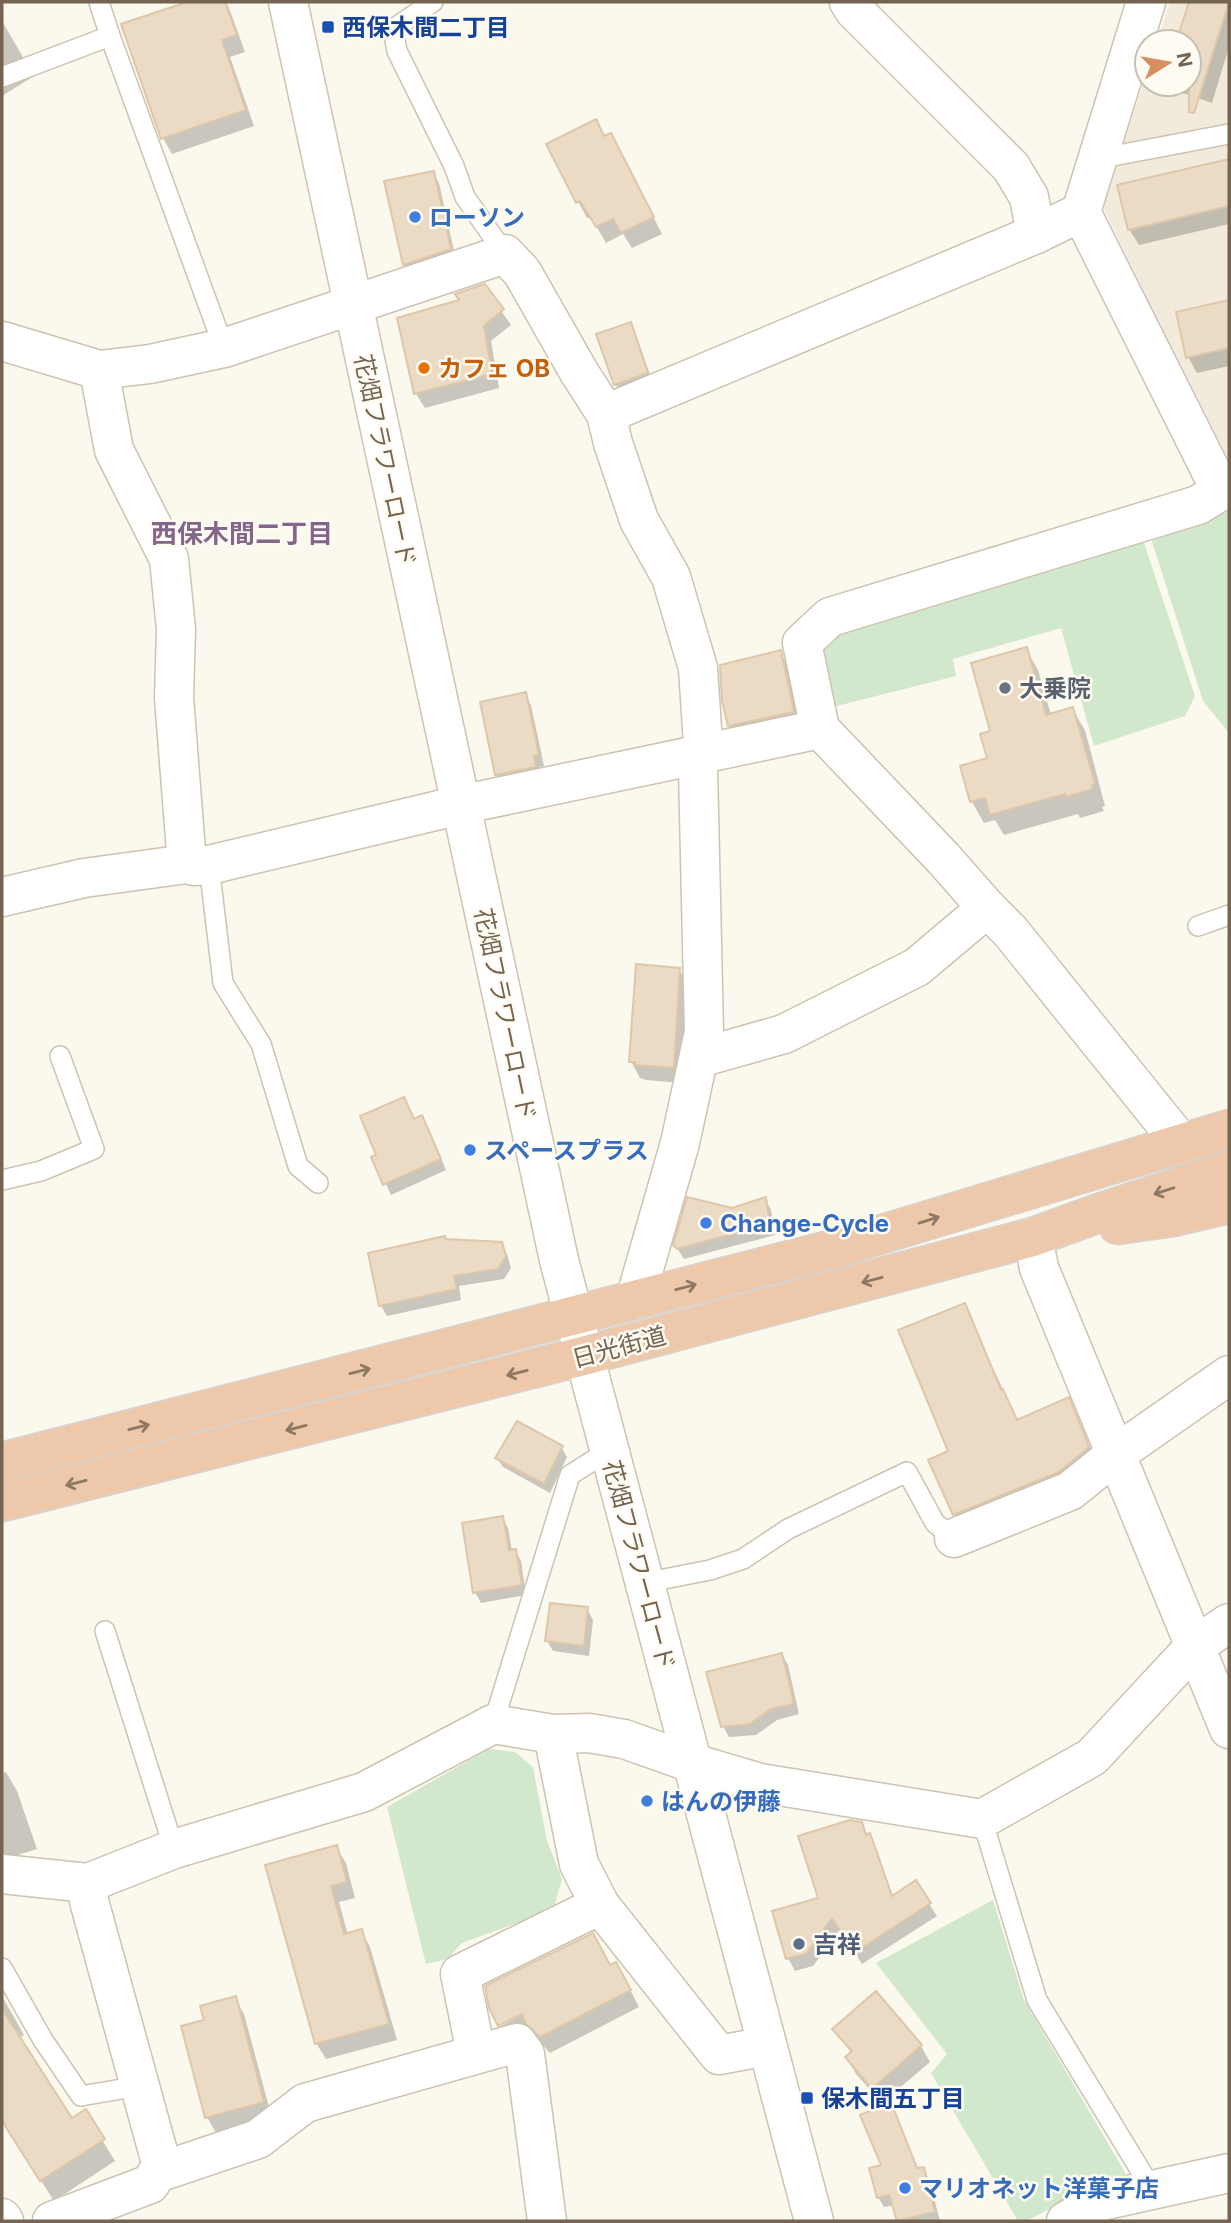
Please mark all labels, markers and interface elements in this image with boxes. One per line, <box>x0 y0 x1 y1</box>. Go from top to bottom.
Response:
place label: 西保木間二丁目 <box>342 13 510 42</box>
marker: 西保木間二丁目 <box>320 19 336 35</box>
north arrow <box>1133 28 1203 98</box>
text: N <box>1172 51 1197 69</box>
place label: ローソン <box>429 203 525 232</box>
marker: ローソン <box>407 209 423 225</box>
street label: 花畑フラワーロード <box>348 351 422 569</box>
place label: カフェ OB <box>438 354 550 383</box>
marker: カフェ OB <box>416 360 432 376</box>
district label: 西保木間二丁目 <box>151 518 333 549</box>
place label: 大乗院 <box>1019 674 1091 703</box>
marker: 大乗院 <box>997 680 1013 696</box>
street label: 花畑フラワーロード <box>468 905 542 1123</box>
place label: スペースプラス <box>484 1136 649 1165</box>
marker: スペースプラス <box>462 1142 478 1158</box>
one-way arrow <box>1154 1186 1176 1198</box>
place label: Change-Cycle <box>720 1209 889 1238</box>
one-way arrow <box>917 1212 939 1225</box>
marker: Change-Cycle <box>698 1215 714 1231</box>
one-way arrow <box>861 1274 884 1287</box>
one-way arrow <box>674 1280 697 1293</box>
street label: 日光街道 <box>569 1321 669 1373</box>
one-way arrow <box>348 1364 370 1377</box>
one-way arrow <box>506 1367 529 1380</box>
one-way arrow <box>127 1420 150 1433</box>
one-way arrow <box>286 1422 308 1435</box>
street label: 花畑フラワーロード <box>597 1457 681 1673</box>
one-way arrow <box>65 1477 88 1490</box>
place label: はんの伊藤 <box>661 1787 781 1816</box>
marker: はんの伊藤 <box>639 1793 655 1809</box>
place label: 吉祥 <box>813 1930 861 1959</box>
marker: 吉祥 <box>791 1936 807 1952</box>
place label: 保木間五丁目 <box>821 2084 965 2113</box>
marker: 保木間五丁目 <box>799 2090 815 2106</box>
place label: マリオネット洋菓子店 <box>919 2174 1159 2203</box>
marker: マリオネット洋菓子店 <box>897 2180 913 2196</box>

